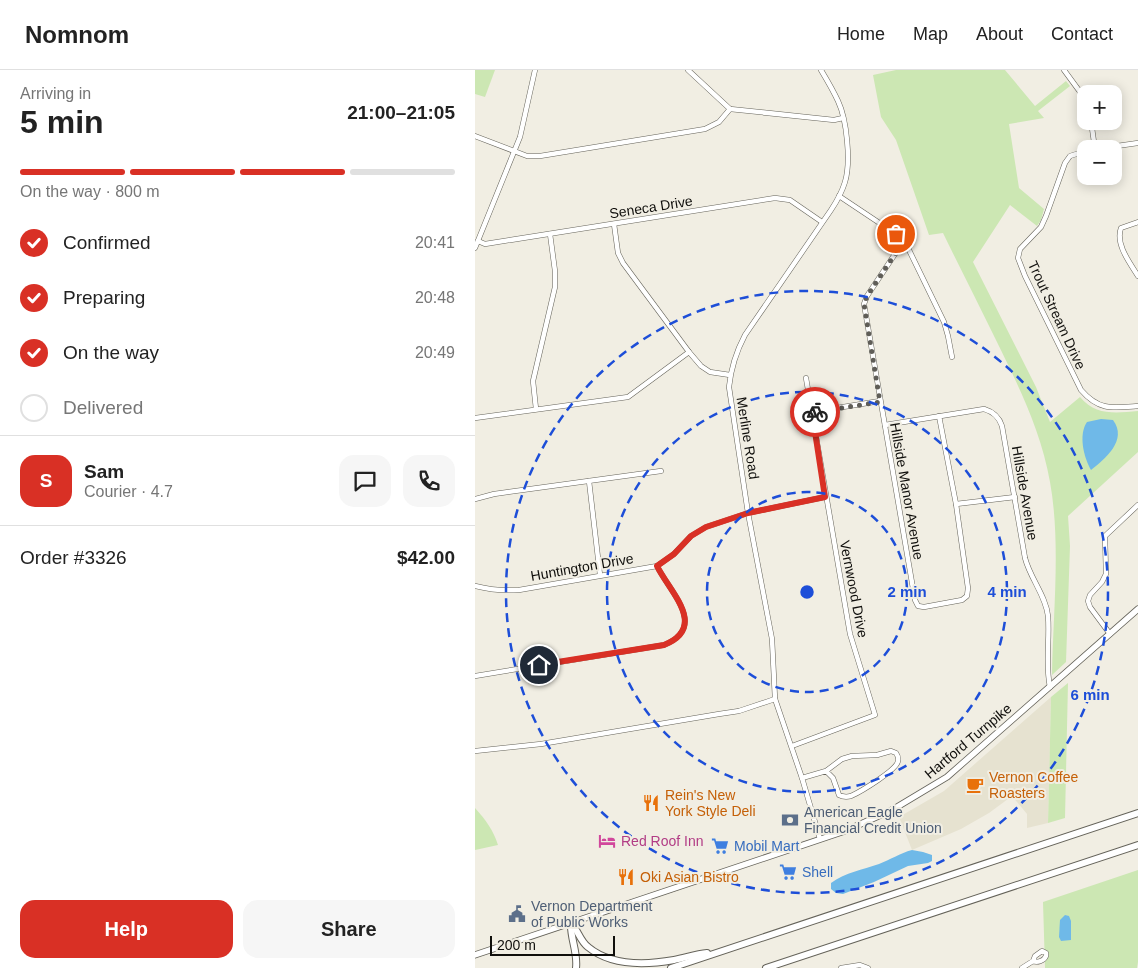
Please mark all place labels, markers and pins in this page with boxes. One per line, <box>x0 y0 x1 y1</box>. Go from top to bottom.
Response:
pin <box>875 213 917 255</box>
centre of rings <box>798 583 816 601</box>
pin <box>518 644 560 686</box>
place label: Vernon Coffee Roasters <box>989 769 1078 801</box>
cafe icon: Vernon Coffee Roasters <box>965 775 985 795</box>
place label: Rein's New York Style Deli <box>665 787 756 819</box>
restaurant icon: Rein's New York Style Deli <box>641 793 661 813</box>
place label: American Eagle Financial Credit Union <box>804 804 942 836</box>
bank icon: American Eagle Financial Credit Union <box>780 810 800 830</box>
hotel icon: Red Roof Inn <box>597 831 617 851</box>
place label: Red Roof Inn <box>621 833 704 849</box>
supermarket icon: Mobil Mart <box>710 836 730 856</box>
place label: Mobil Mart <box>734 838 799 854</box>
supermarket icon: Shell <box>778 862 798 882</box>
place label: Shell <box>802 864 833 880</box>
restaurant icon: Oki Asian Bistro <box>616 867 636 887</box>
place label: Oki Asian Bistro <box>640 869 739 885</box>
place label: Vernon Department of Public Works <box>531 898 653 930</box>
public building icon: Vernon Department of Public Works <box>507 904 527 924</box>

